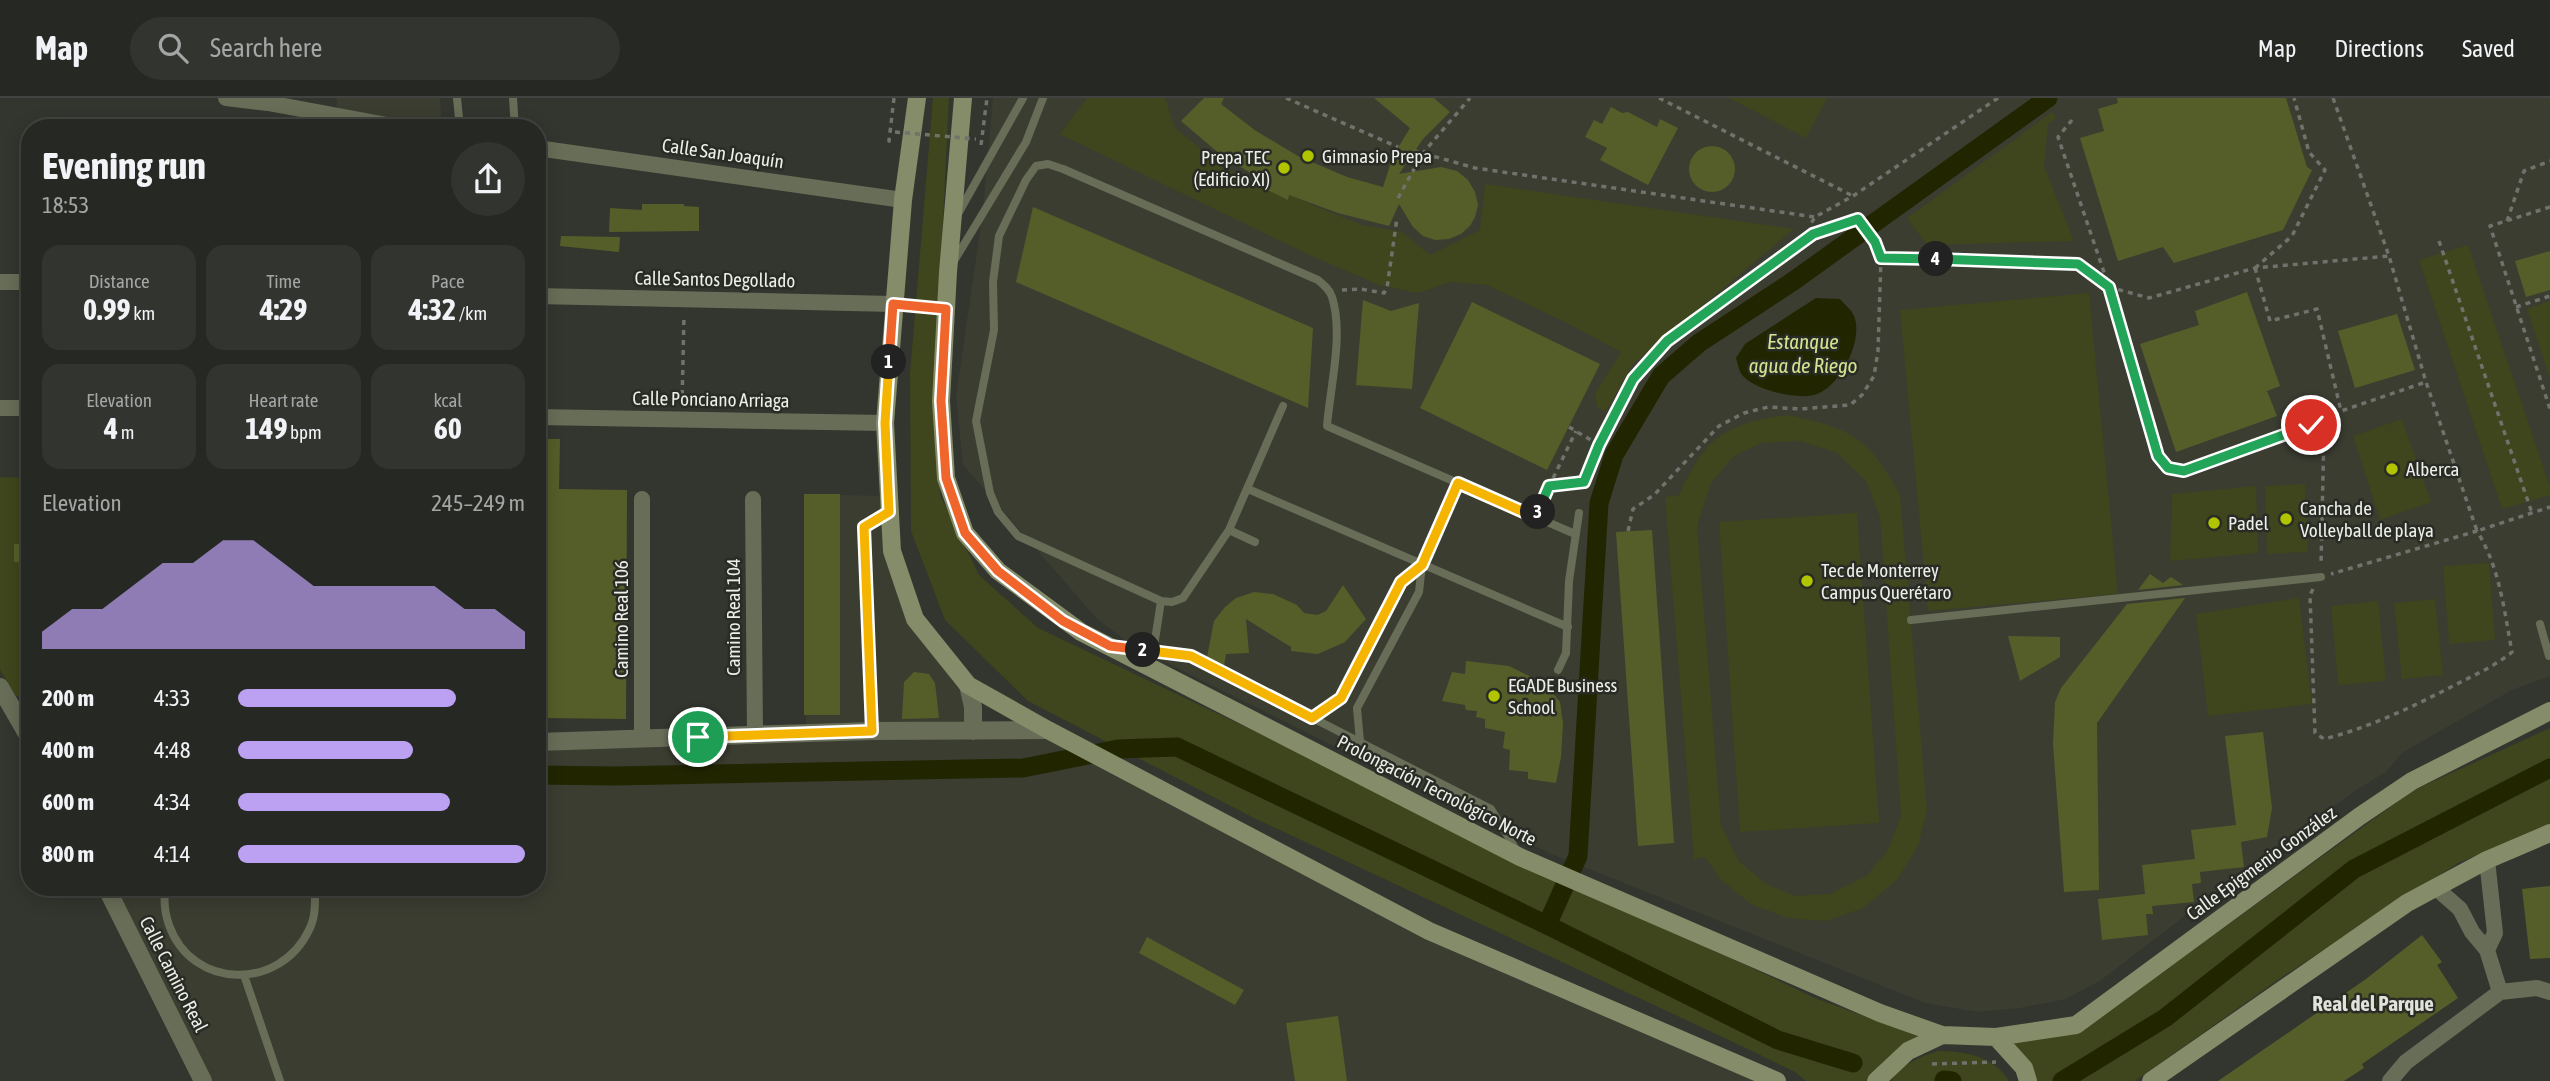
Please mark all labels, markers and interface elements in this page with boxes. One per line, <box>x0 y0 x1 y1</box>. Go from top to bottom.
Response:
search box <box>130 17 620 80</box>
text: Map <box>35 29 88 67</box>
icon: search <box>154 29 192 67</box>
text: Search here <box>210 33 322 63</box>
text: Map <box>2258 35 2296 62</box>
text: Directions <box>2334 35 2424 62</box>
text: Saved <box>2462 35 2515 62</box>
street label: Calle San Joaquín <box>661 134 785 172</box>
button: share <box>451 142 525 216</box>
text: Evening run <box>42 144 206 187</box>
place label: Gimnasio Prepa <box>1322 145 1432 167</box>
place label: Prepa TEC (Edificio XI) <box>1193 146 1270 190</box>
marker: Gimnasio Prepa <box>1300 148 1316 164</box>
marker: Prepa TEC (Edificio XI) <box>1276 160 1292 176</box>
text: 18:53 <box>42 192 89 218</box>
pin: 4 <box>1918 242 1954 276</box>
text: 4 <box>1931 247 1940 269</box>
street label: Calle Santos Degollado <box>634 267 796 291</box>
text: Distance <box>89 270 150 292</box>
text: Time <box>266 270 301 292</box>
text: Pace <box>431 270 465 292</box>
text: 0.99 <box>83 292 131 326</box>
text: 4:29 <box>260 292 307 326</box>
text: 4:32 <box>408 292 456 326</box>
text: km <box>131 302 155 324</box>
text: /km <box>456 302 487 324</box>
water label: Estanque agua de Riego <box>1749 329 1857 377</box>
pin: 1 <box>872 344 906 380</box>
text: 1 <box>884 350 893 372</box>
street label: Calle Ponciano Arriaga <box>632 387 790 411</box>
text: Elevation <box>86 389 152 411</box>
text: Heart rate <box>249 389 318 411</box>
text: kcal <box>433 389 462 411</box>
pin <box>2281 395 2341 455</box>
icon: check <box>2292 406 2330 444</box>
text: 4 <box>104 411 118 445</box>
text: 149 <box>245 411 288 445</box>
text: 60 <box>434 411 462 445</box>
text: m <box>118 421 134 443</box>
text: bpm <box>288 421 322 443</box>
place label: Alberca <box>2406 458 2459 480</box>
marker: Alberca <box>2384 461 2400 477</box>
text: Elevation <box>42 490 122 516</box>
text: 245–249 m <box>431 490 525 516</box>
pin: 3 <box>1520 494 1556 530</box>
place label: Cancha de Volleyball de playa <box>2300 497 2434 541</box>
text: 3 <box>1533 500 1542 522</box>
marker: Cancha de Volleyball de playa <box>2278 511 2294 527</box>
place label: Padel <box>2228 512 2268 534</box>
marker: Padel <box>2206 515 2222 531</box>
street label: Camino Real 104 <box>722 558 744 676</box>
place label: Tec de Monterrey Campus Querétaro <box>1821 559 1952 603</box>
street label: Camino Real 106 <box>610 560 632 678</box>
marker: Tec de Monterrey Campus Querétaro <box>1799 573 1815 589</box>
pin: 2 <box>1126 632 1160 668</box>
text: 2 <box>1138 638 1147 660</box>
place label: EGADE Business School <box>1508 674 1618 718</box>
text: 200 m <box>42 685 94 711</box>
text: 4:33 <box>154 685 191 711</box>
marker: EGADE Business School <box>1486 688 1502 704</box>
pin <box>668 707 728 767</box>
icon: arrive <box>679 718 717 756</box>
street label: Prolongación Tecnológico Norte <box>1334 730 1540 850</box>
text: 400 m <box>42 737 94 763</box>
text: 4:48 <box>154 737 191 763</box>
text: 600 m <box>42 789 94 815</box>
text: 4:34 <box>154 789 191 815</box>
street label: Calle Epigmenio González <box>2182 801 2340 925</box>
text: 800 m <box>42 841 94 867</box>
text: 4:14 <box>154 841 191 867</box>
street label: Calle Camino Real <box>135 913 213 1035</box>
district label: Real del Parque <box>2312 991 2434 1015</box>

